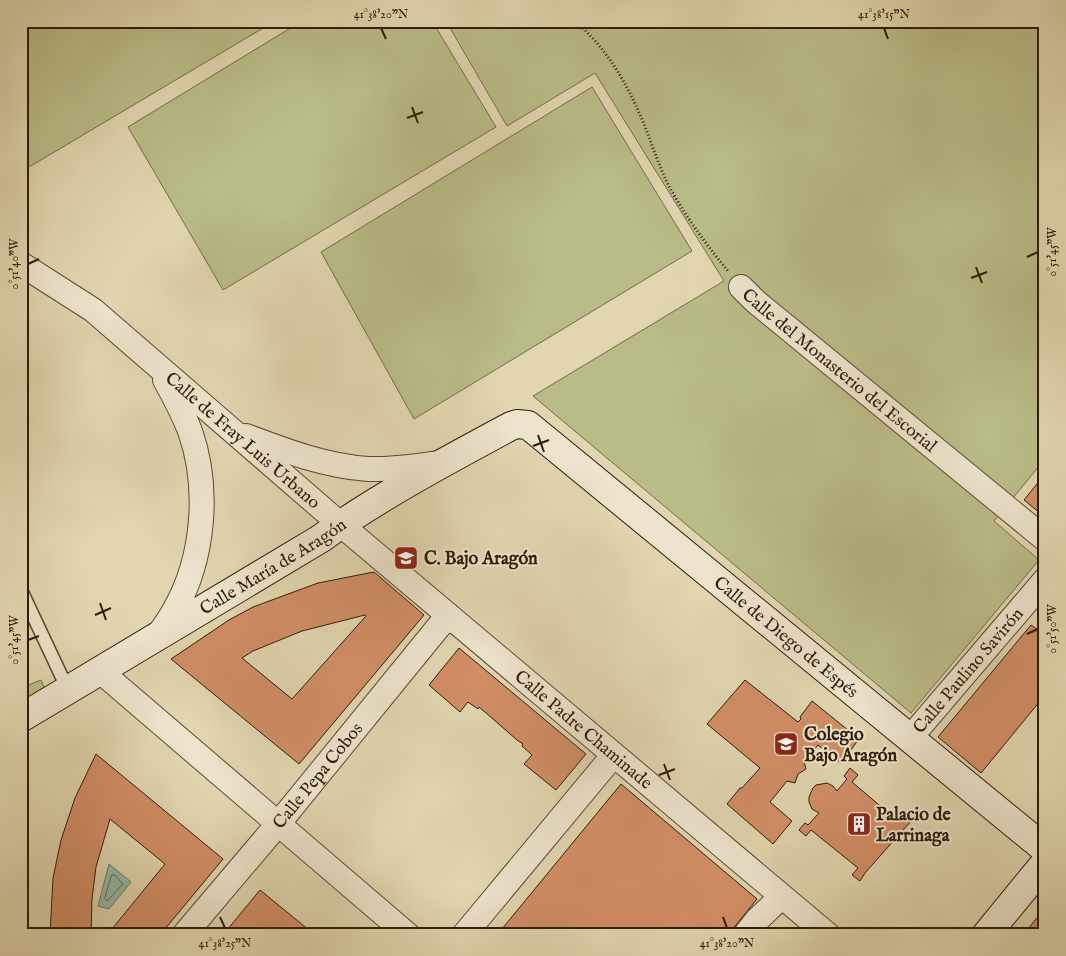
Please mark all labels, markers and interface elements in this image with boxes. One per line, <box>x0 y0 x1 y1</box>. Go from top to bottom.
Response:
text: 41°38'20"N <box>354 7 409 22</box>
text: 41°38'15"N <box>858 7 911 22</box>
text: 0°51'45"W <box>1045 227 1060 277</box>
text: 0°51'40"W <box>7 238 22 290</box>
street label: Calle del Monasterio del Escorial <box>736 284 941 458</box>
street label: Calle de Fray Luis Urbano <box>160 368 325 515</box>
street label: Calle María de Aragón <box>196 514 352 621</box>
school or university icon: C. Bajo Aragón <box>393 545 419 571</box>
place label: C. Bajo Aragón <box>424 548 538 571</box>
street label: Calle de Diego de Espés <box>708 572 862 704</box>
street label: Calle Paulino Savirón <box>909 603 1029 739</box>
text: 0°51'50"W <box>1045 604 1060 654</box>
text: 0°51'45"W <box>7 615 22 665</box>
street label: Calle Padre Chaminade <box>509 666 657 795</box>
street label: Calle Pepa Cobos <box>268 718 369 834</box>
place label: Colegio Bajo Aragón <box>804 724 897 768</box>
school or university icon: Colegio Bajo Aragón <box>773 731 799 757</box>
place label: Palacio de Larrinaga <box>876 804 951 848</box>
building icon: Palacio de Larrinaga <box>846 811 872 837</box>
text: 41°38'25"N <box>199 936 252 951</box>
text: 41°38'20"N <box>700 936 755 951</box>

